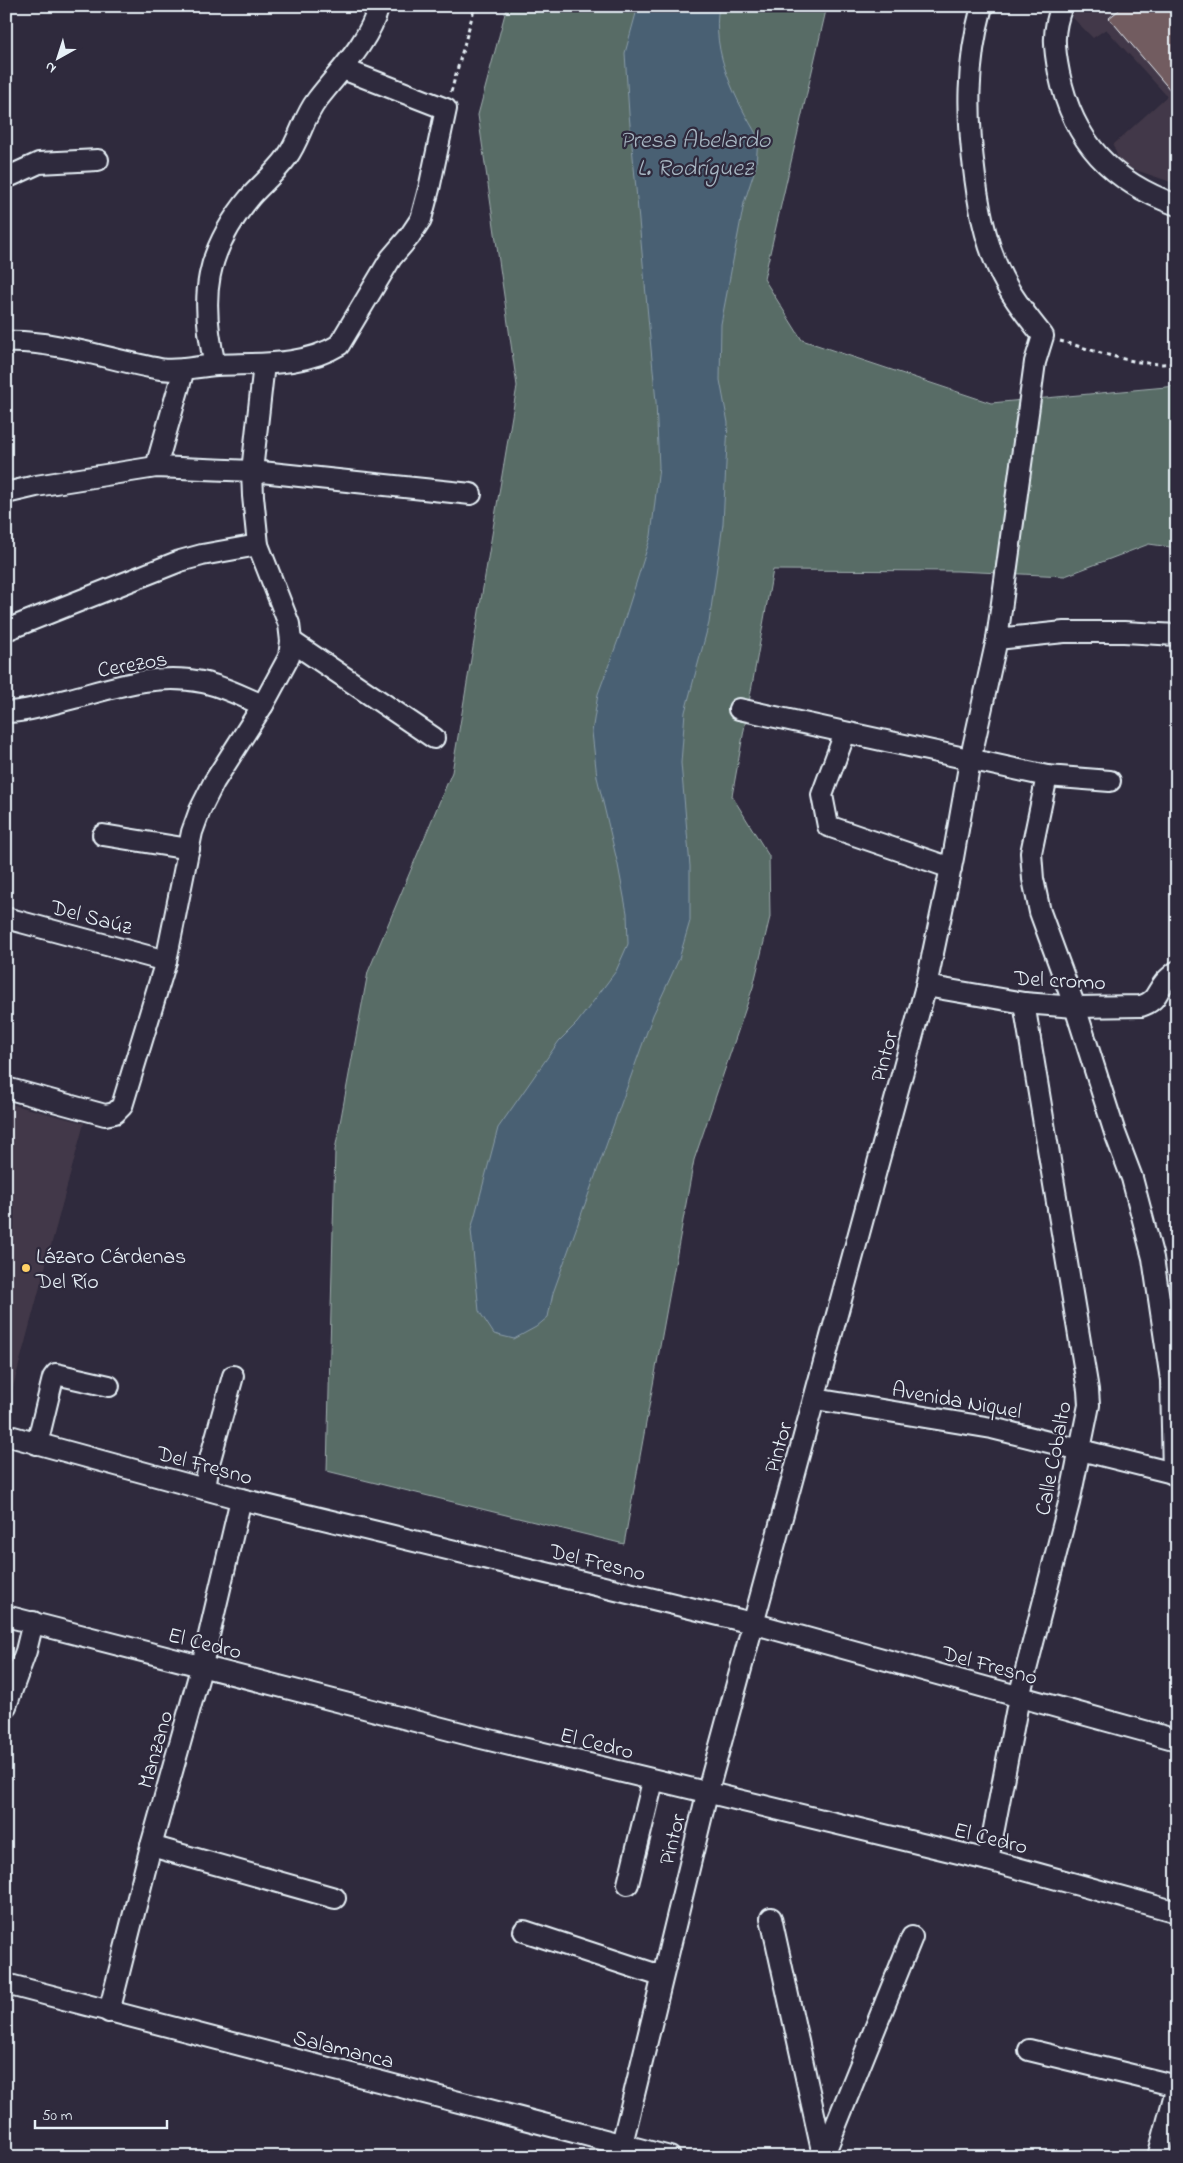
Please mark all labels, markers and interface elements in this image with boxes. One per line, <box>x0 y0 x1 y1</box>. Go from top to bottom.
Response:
north arrow <box>32 32 82 82</box>
text: N <box>40 56 61 78</box>
water label: Presa Abelardo L. Rodríguez <box>620 124 772 187</box>
street label: Cerezos <box>95 644 170 688</box>
street label: Del Saúz <box>46 892 136 945</box>
street label: Del cromo <box>1012 964 1106 1000</box>
street label: Pintor <box>864 1027 908 1086</box>
place label: Lázaro Cárdenas Del Río <box>35 1242 186 1299</box>
marker: Lázaro Cárdenas Del Río <box>20 1262 32 1274</box>
street label: Avenida Niquel <box>889 1375 1024 1429</box>
street label: Calle Cobalto <box>1028 1399 1082 1518</box>
street label: Pintor <box>757 1418 802 1477</box>
street label: Del Fresno <box>152 1439 256 1495</box>
street label: Del Fresno <box>545 1536 649 1591</box>
street label: El Cedro <box>164 1620 245 1670</box>
street label: Del Fresno <box>937 1639 1041 1695</box>
street label: Manzano <box>131 1707 183 1792</box>
street label: El Cedro <box>556 1720 637 1770</box>
street label: Pintor <box>652 1811 696 1869</box>
street label: El Cedro <box>950 1815 1031 1865</box>
street label: Salamanca <box>289 2023 397 2079</box>
scale bar <box>35 2098 168 2130</box>
text: 50 m <box>42 2105 73 2127</box>

